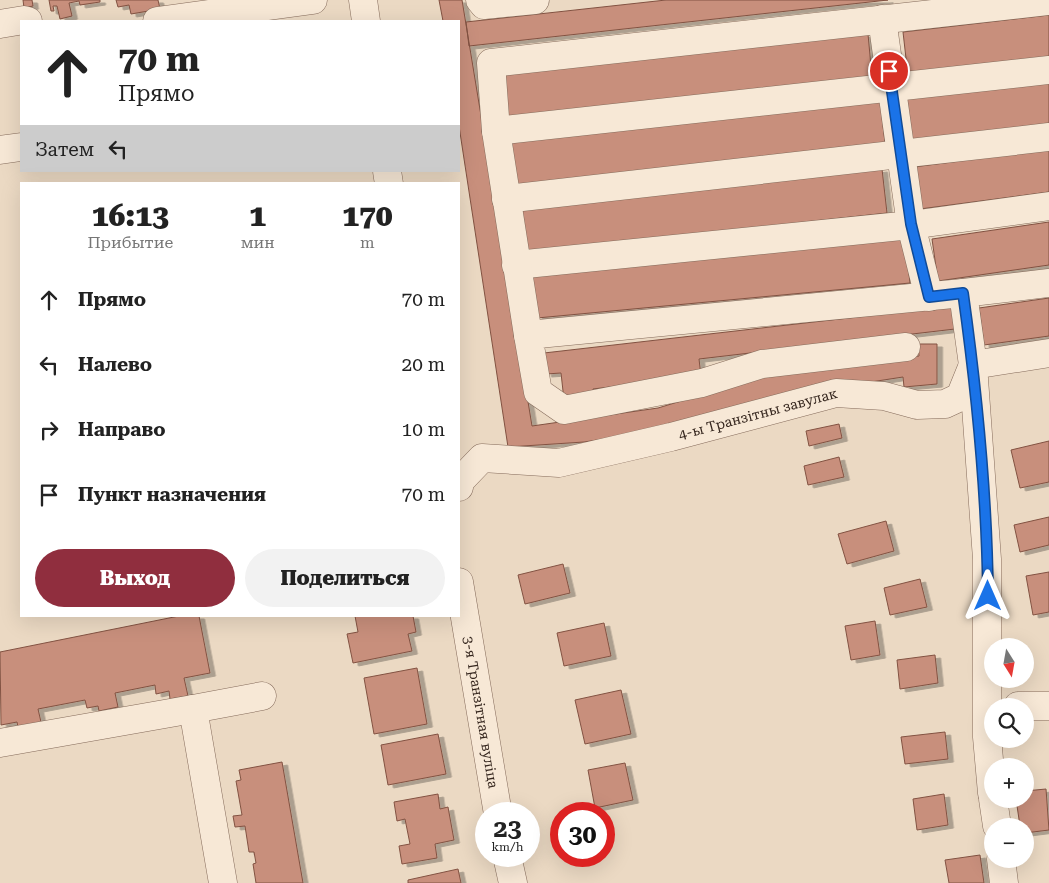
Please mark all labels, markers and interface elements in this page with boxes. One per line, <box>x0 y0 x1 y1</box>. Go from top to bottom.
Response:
text: 70 m <box>118 39 200 80</box>
icon: ahead <box>35 40 100 105</box>
pin <box>868 50 910 92</box>
icon: arrive <box>875 57 903 85</box>
text: Прямо <box>118 81 194 106</box>
icon: left <box>104 135 132 163</box>
text: Затем <box>35 138 94 161</box>
text: 16:13 <box>92 198 169 233</box>
text: 1 <box>249 198 266 233</box>
text: 170 <box>342 198 393 233</box>
text: Прибытие <box>87 233 173 252</box>
text: мин <box>241 233 275 252</box>
text: m <box>360 233 375 252</box>
icon: ahead <box>35 286 63 314</box>
text: Прямо <box>78 288 146 311</box>
text: 70 m <box>402 288 445 311</box>
icon: left <box>35 351 63 379</box>
text: Налево <box>78 353 152 376</box>
text: 20 m <box>402 353 445 376</box>
street label: 4-ы Транзітны завулак <box>677 385 839 443</box>
icon: right <box>35 416 63 444</box>
text: Направо <box>78 418 165 441</box>
text: 10 m <box>402 418 445 441</box>
icon: arrive <box>35 481 63 509</box>
text: Пункт назначения <box>78 483 266 506</box>
text: 70 m <box>402 483 445 506</box>
button: Выход <box>35 549 235 607</box>
button: Поделиться <box>245 549 445 607</box>
position arrow <box>961 569 1013 621</box>
street label: 3-я Транзітная вуліца <box>460 635 502 790</box>
north arrow <box>984 638 1034 688</box>
map controls <box>984 638 1034 868</box>
button: search <box>984 698 1034 748</box>
button: + <box>984 758 1034 808</box>
speed limit sign: 30 <box>550 802 615 867</box>
text: 23 <box>493 814 522 843</box>
button: − <box>984 818 1034 868</box>
text: km/h <box>491 840 524 854</box>

